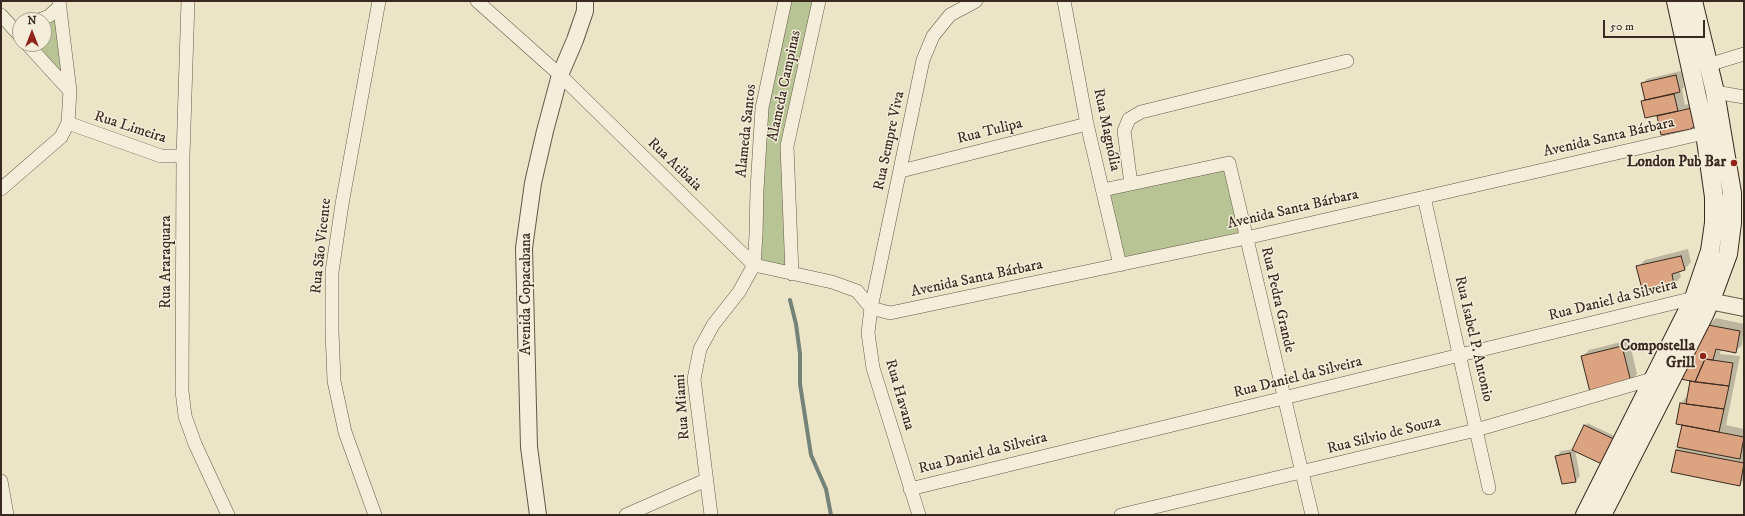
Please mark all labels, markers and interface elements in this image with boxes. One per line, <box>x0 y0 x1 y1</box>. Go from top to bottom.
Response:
north arrow <box>12 12 52 52</box>
scale bar <box>1605 12 1707 38</box>
text: N <box>27 14 37 28</box>
text: 50 m <box>1610 19 1634 34</box>
street label: Alameda Campinas <box>764 29 806 143</box>
street label: Alameda Santos <box>733 83 761 179</box>
street label: Rua Magnólia <box>1088 87 1124 173</box>
street label: Rua Sempre Viva <box>871 90 909 192</box>
street label: Rua Limeira <box>92 108 168 148</box>
street label: Avenida Santa Bárbara <box>1542 114 1676 162</box>
street label: Rua Tulipa <box>956 115 1024 149</box>
street label: Rua Atibaia <box>643 135 705 195</box>
place label: London Pub Bar <box>1627 154 1726 172</box>
marker: London Pub Bar <box>1729 158 1739 168</box>
street label: Avenida Santa Bárbara <box>1226 186 1360 234</box>
street label: Rua São Vicente <box>308 197 336 295</box>
street label: Rua Araraquara <box>158 215 176 309</box>
street label: Avenida Copacabana <box>518 233 536 355</box>
street label: Rua Pedra Grande <box>1256 245 1298 355</box>
street label: Avenida Santa Bárbara <box>910 256 1044 302</box>
street label: Rua Isabel P. Antonio <box>1450 274 1496 404</box>
street label: Rua Daniel da Silveira <box>1547 276 1679 326</box>
place label: Compostella Grill <box>1620 338 1695 373</box>
marker: Compostella Grill <box>1698 351 1708 361</box>
street label: Rua Daniel da Silveira <box>1232 353 1364 403</box>
street label: Rua Havana <box>880 357 918 433</box>
street label: Rua Miami <box>672 374 694 440</box>
street label: Rua Silvio de Souza <box>1325 413 1443 459</box>
street label: Rua Daniel da Silveira <box>917 429 1049 479</box>

